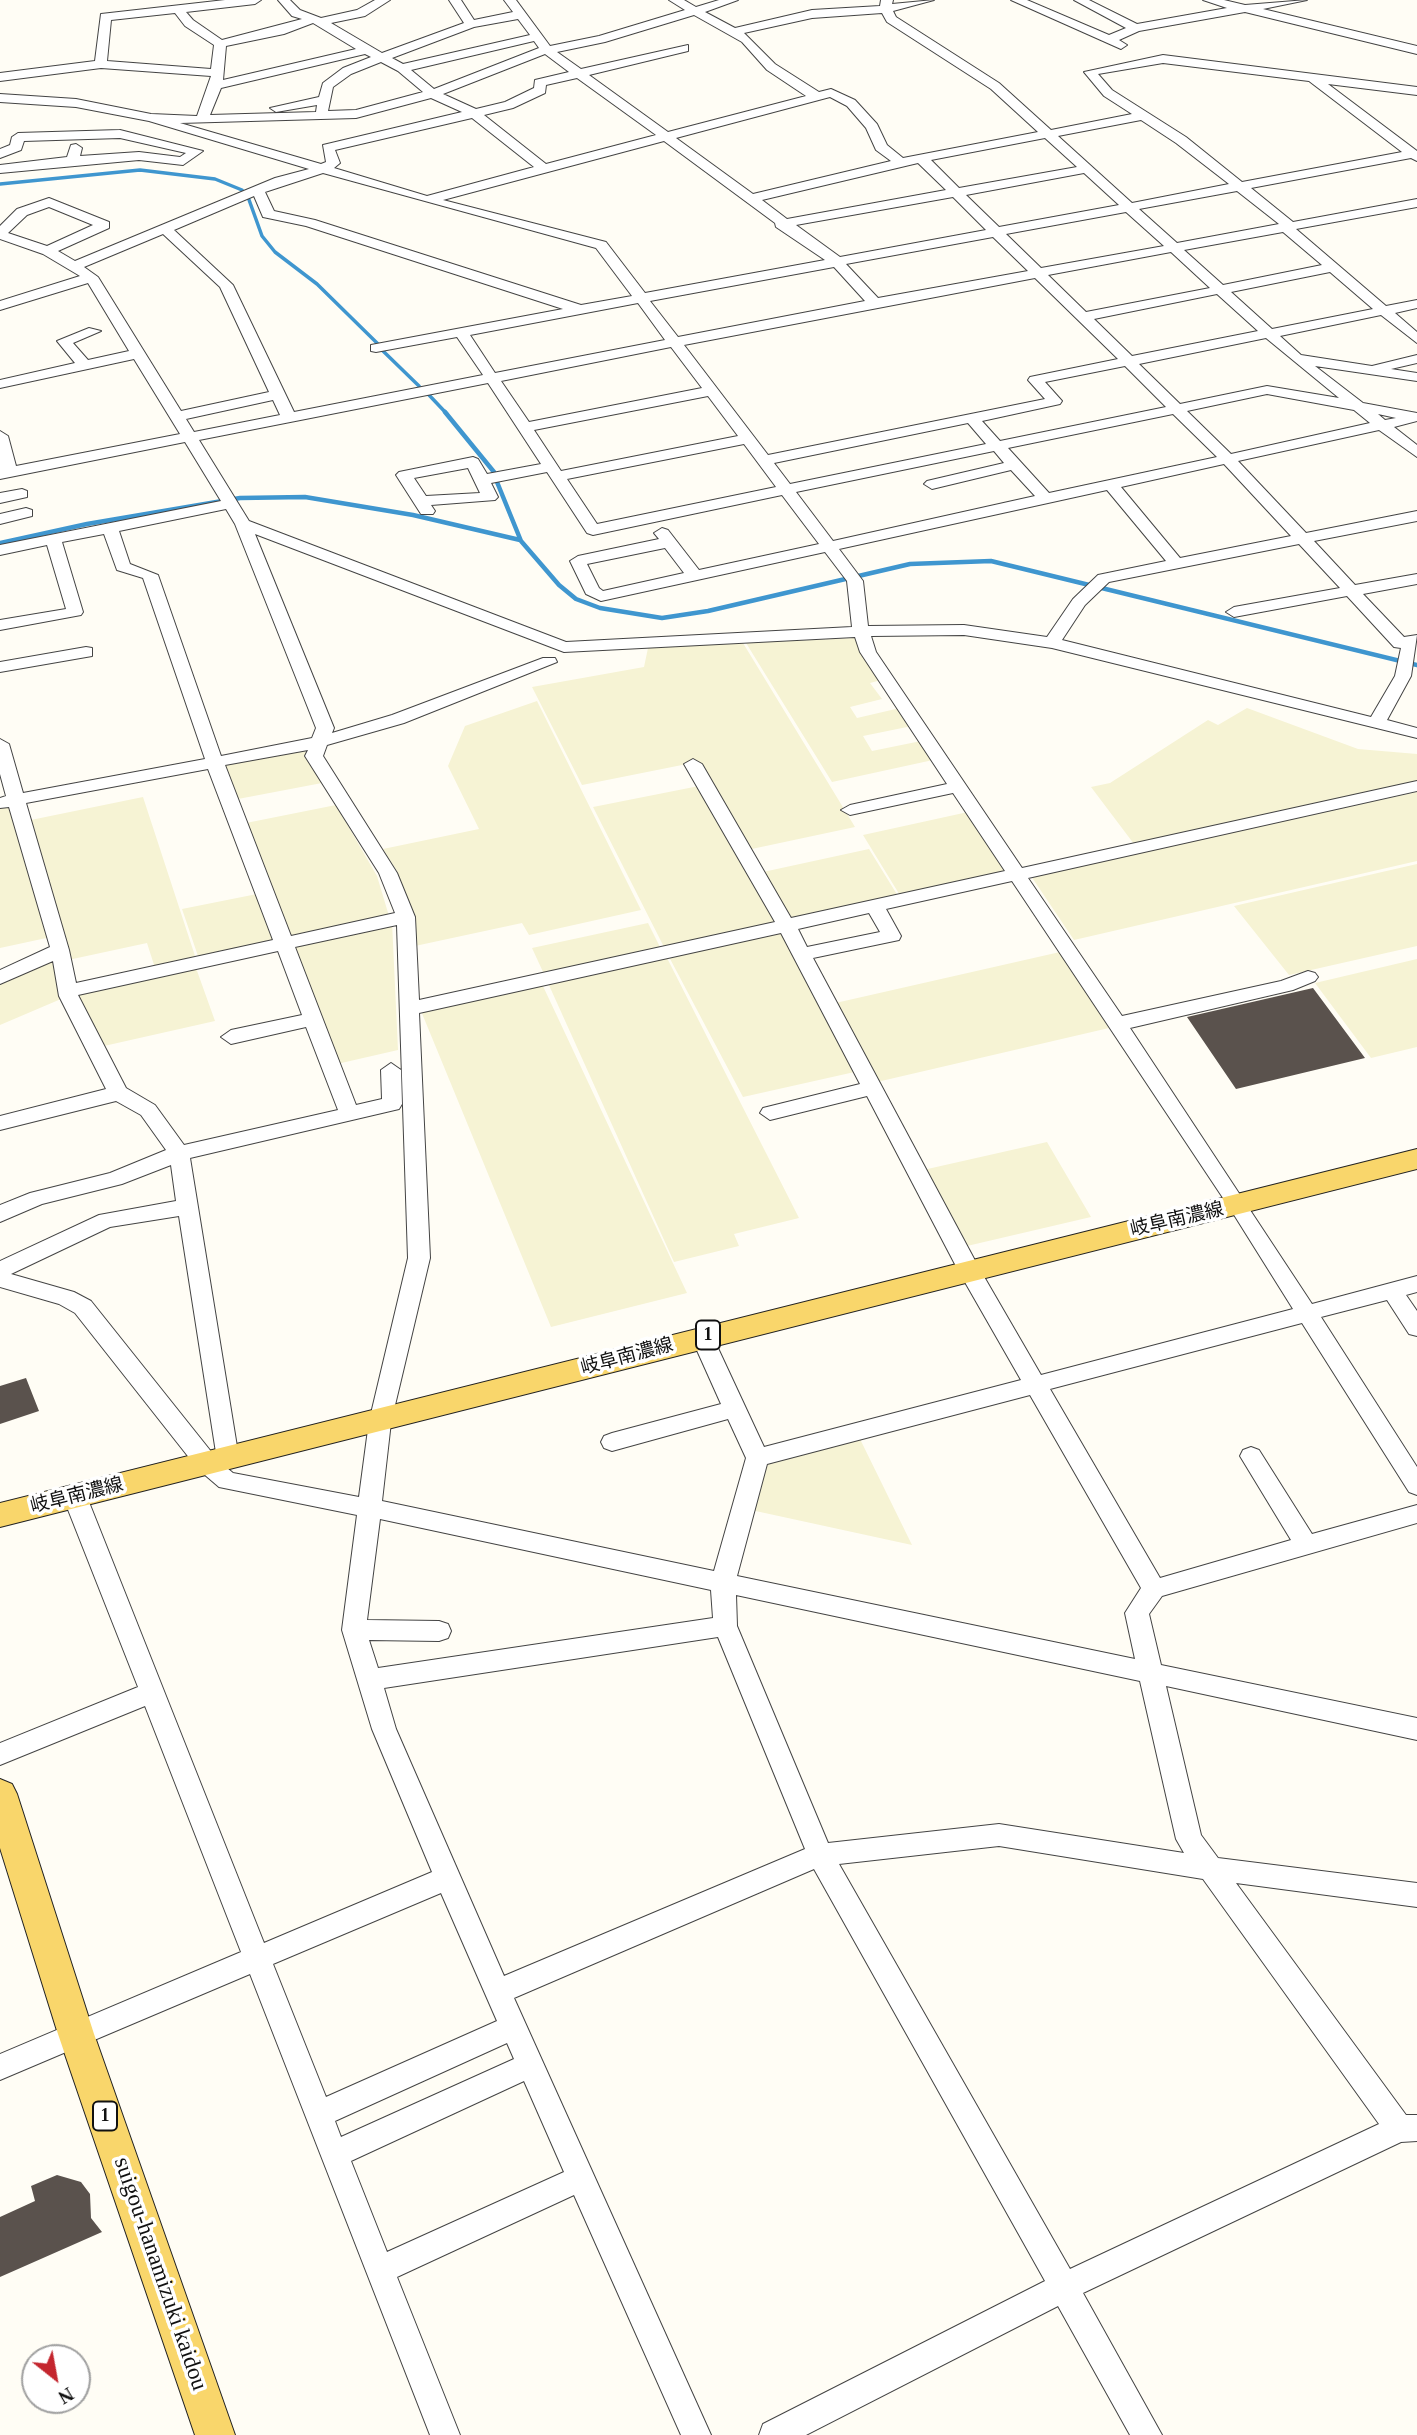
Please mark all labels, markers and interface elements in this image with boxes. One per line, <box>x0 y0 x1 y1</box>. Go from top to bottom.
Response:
street label: 岐阜南濃線 <box>1128 1198 1226 1242</box>
road number: 1 <box>696 1320 720 1350</box>
street label: 岐阜南濃線 <box>578 1334 676 1380</box>
street label: 岐阜南濃線 <box>28 1473 126 1519</box>
road number: 1 <box>93 2102 117 2130</box>
street label: suigou-hanamizuki kaidou <box>107 2154 213 2394</box>
north arrow <box>21 2344 91 2414</box>
text: N <box>55 2383 77 2408</box>

